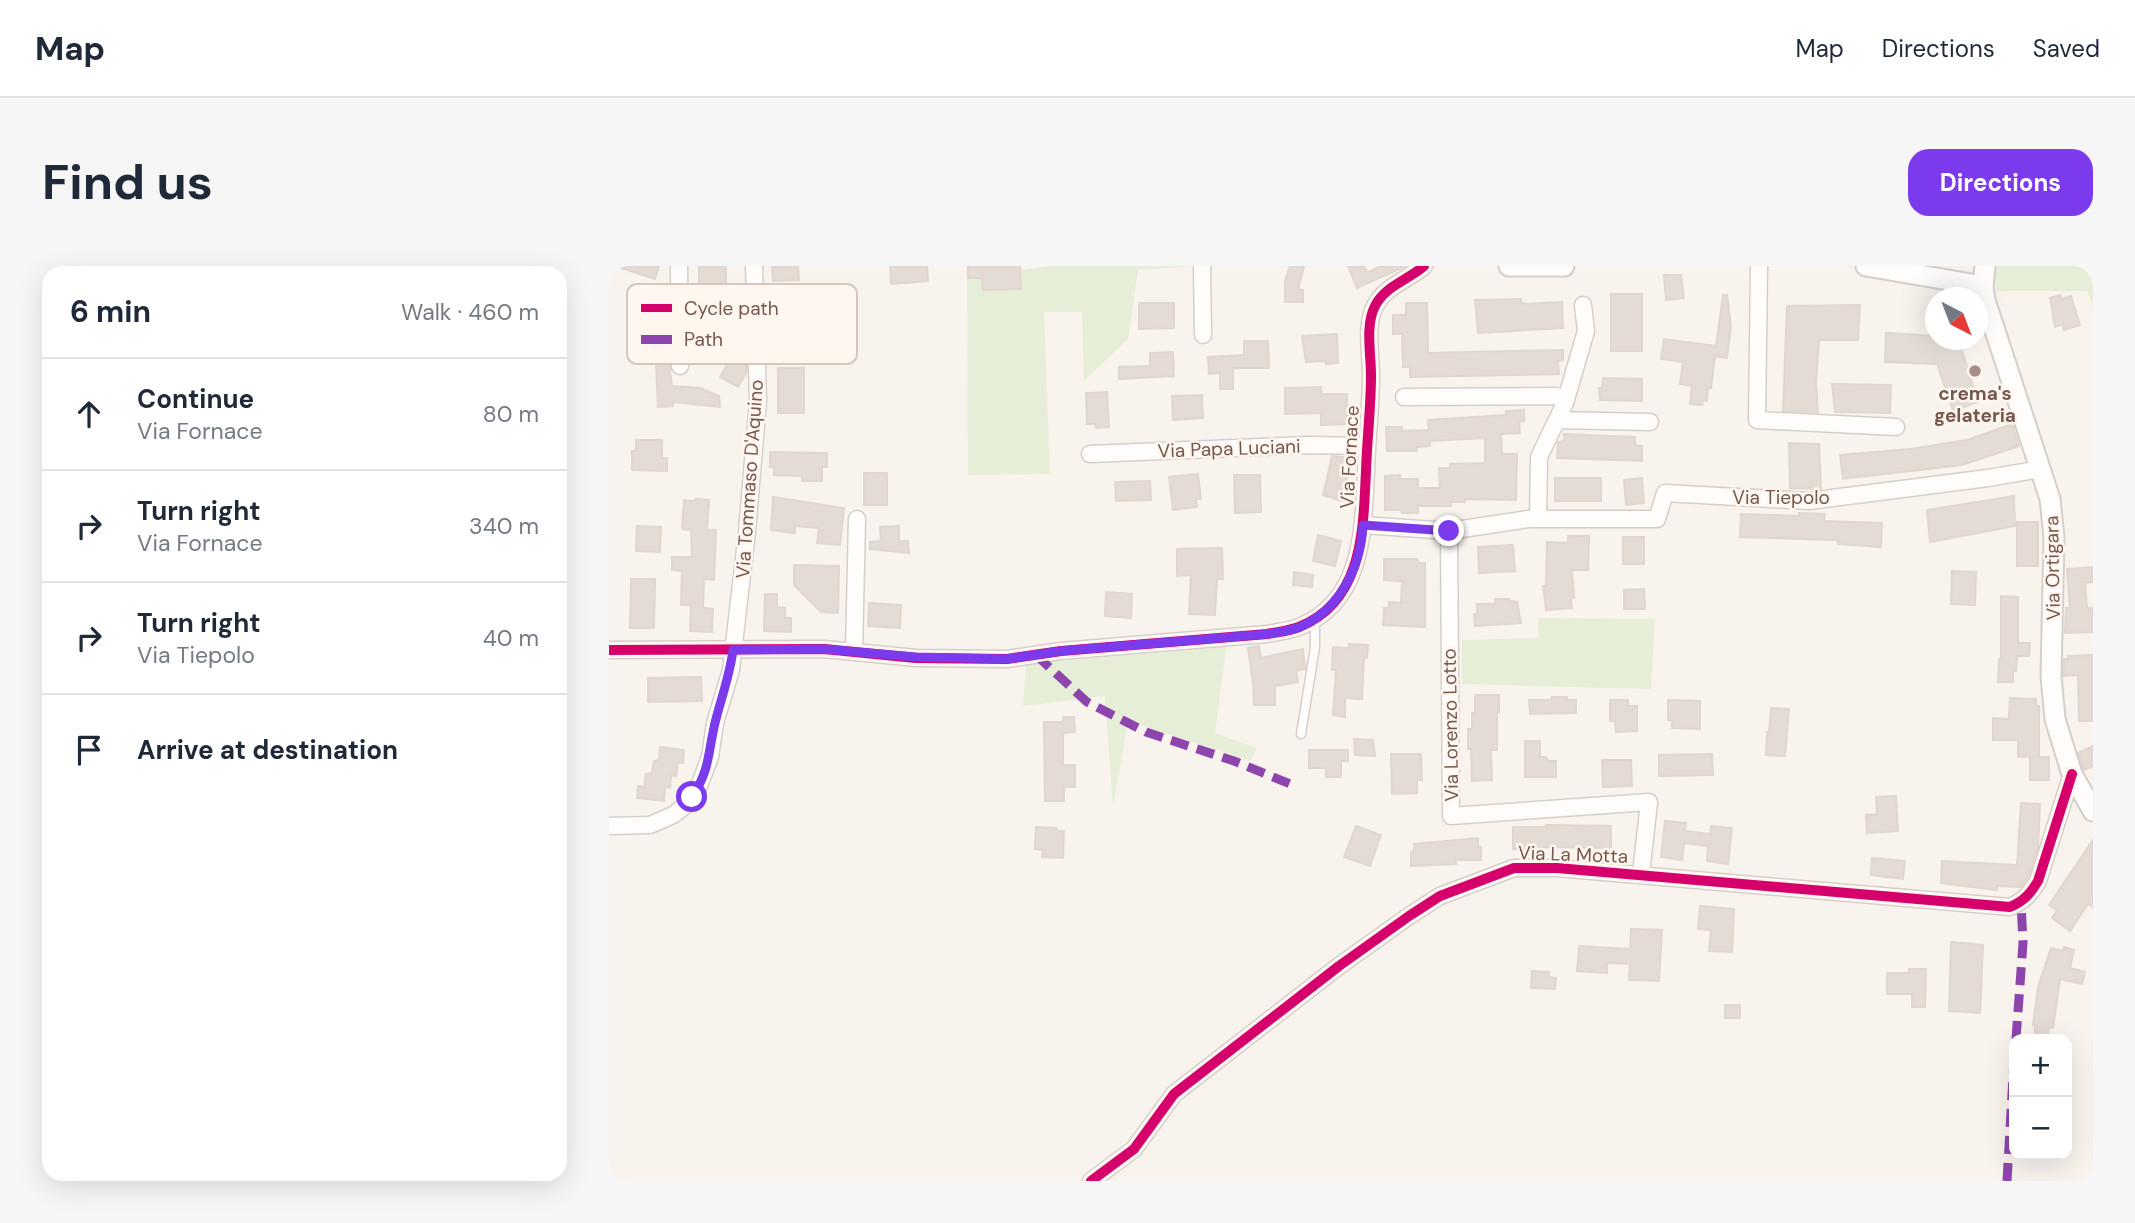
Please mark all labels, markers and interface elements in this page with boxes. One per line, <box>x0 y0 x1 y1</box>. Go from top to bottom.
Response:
text: Map <box>35 27 105 70</box>
text: Map <box>1796 33 1844 64</box>
text: Directions <box>1882 33 1995 64</box>
text: Saved <box>2033 33 2100 64</box>
button: Directions <box>1908 149 2093 216</box>
text: Find us <box>42 150 213 214</box>
legend <box>627 284 857 364</box>
north arrow <box>1925 287 1988 350</box>
text: 6 min <box>70 292 151 331</box>
text: Cycle path <box>684 296 779 321</box>
text: Walk · 460 m <box>401 297 539 327</box>
text: Path <box>684 327 723 352</box>
marker: crema's gelateria <box>1967 363 1983 379</box>
street label: Via Tommaso D'Aquino <box>730 379 769 579</box>
place label: crema's gelateria <box>1934 381 2016 428</box>
text: Continue <box>137 382 254 416</box>
icon: ahead <box>70 395 108 433</box>
text: 80 m <box>483 399 539 429</box>
street label: Via Fornace <box>1334 405 1365 509</box>
text: Via Fornace <box>137 416 262 446</box>
street label: Via Papa Luciani <box>1157 434 1301 463</box>
street label: Via Tiepolo <box>1732 485 1830 510</box>
text: Turn right <box>137 494 261 528</box>
icon: right <box>70 507 108 545</box>
text: 340 m <box>469 511 539 541</box>
route end <box>1433 515 1464 546</box>
street label: Via Ortigara <box>2039 515 2066 621</box>
text: Via Fornace <box>137 528 262 558</box>
text: Turn right <box>137 606 261 640</box>
icon: right <box>70 619 108 657</box>
text: 40 m <box>483 623 539 653</box>
text: Via Tiepolo <box>137 640 255 670</box>
street label: Via Lorenzo Lotto <box>1437 648 1464 802</box>
icon: arrive <box>70 731 108 769</box>
text: Arrive at destination <box>137 733 398 767</box>
route start <box>676 781 707 812</box>
street label: Via La Motta <box>1517 840 1628 869</box>
map controls <box>2009 1034 2072 1160</box>
button: + <box>2009 1034 2072 1097</box>
button: − <box>2009 1097 2072 1160</box>

